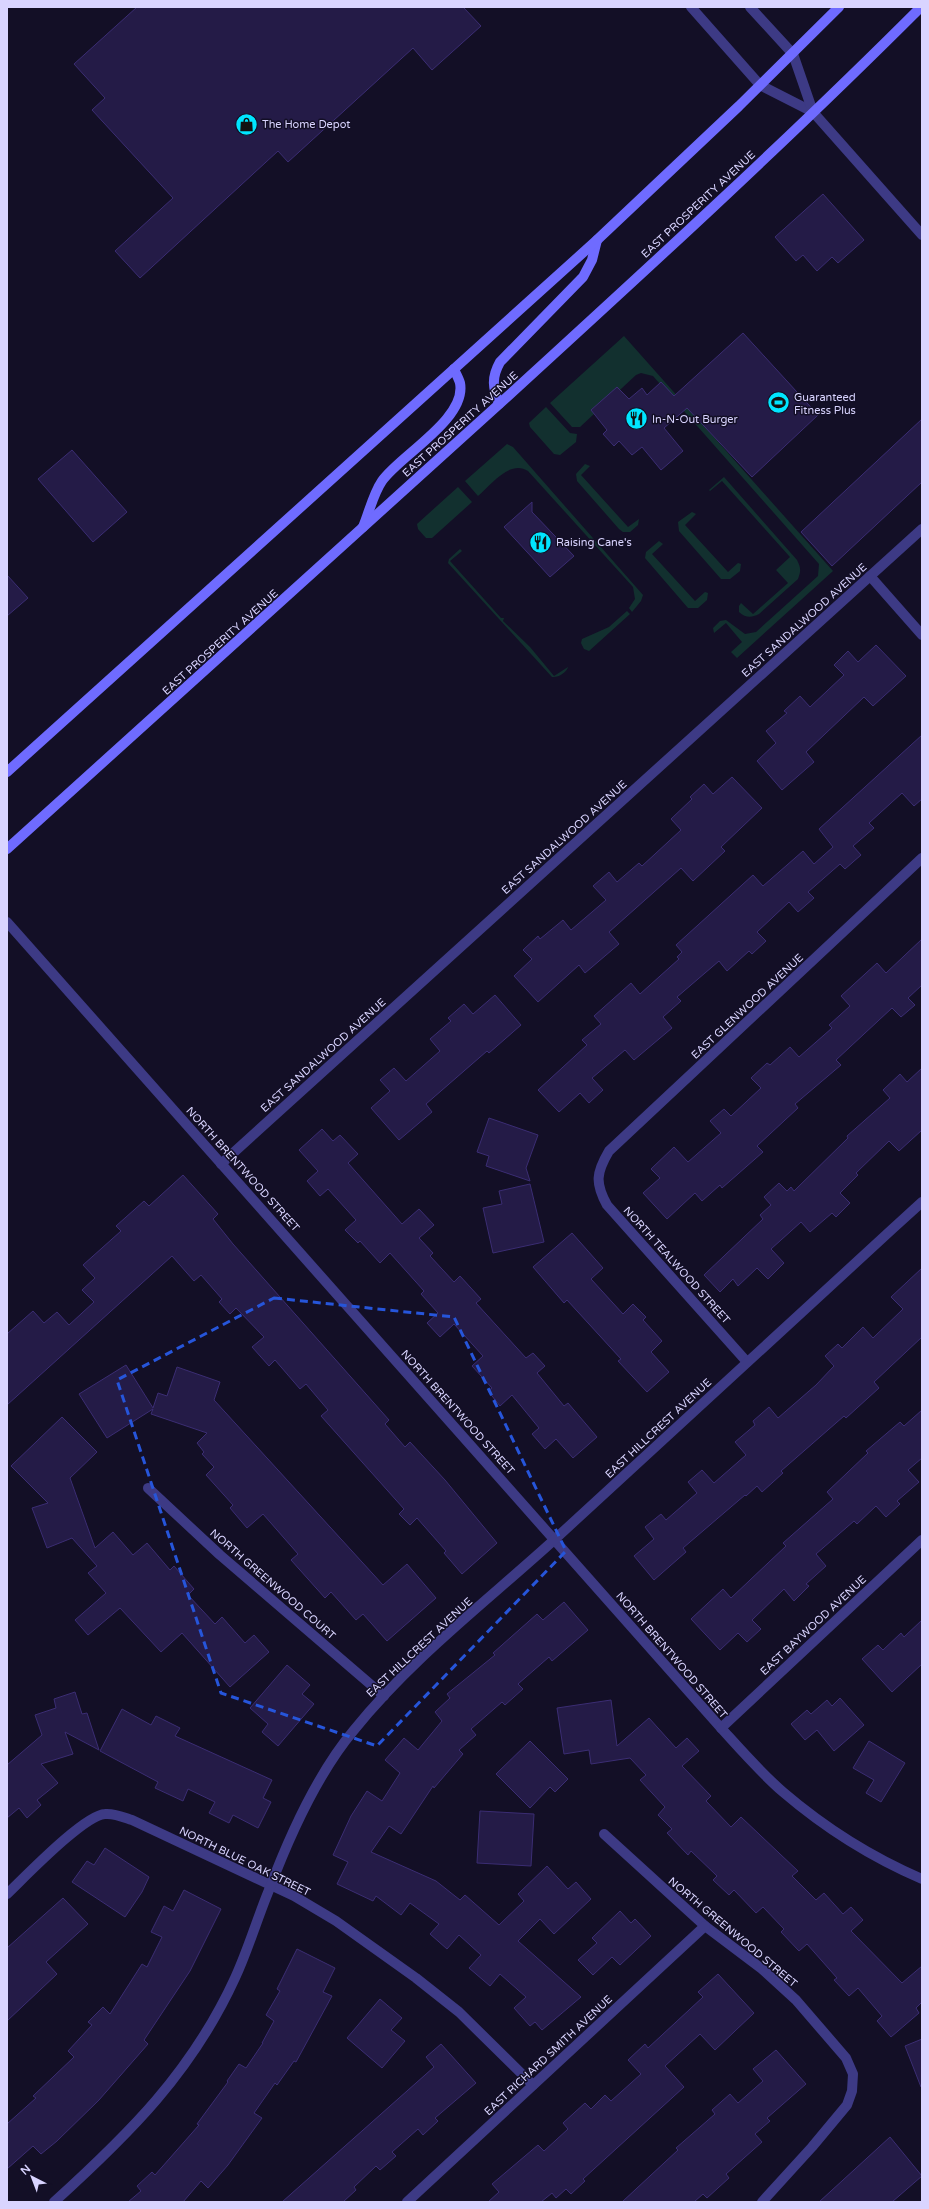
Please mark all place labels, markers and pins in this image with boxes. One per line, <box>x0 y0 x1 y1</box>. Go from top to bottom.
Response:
shop icon: The Home Depot <box>233 111 259 137</box>
place label: The Home Depot <box>262 118 351 131</box>
sports icon: Guaranteed Fitness Plus <box>765 390 791 416</box>
place label: Guaranteed Fitness Plus <box>794 391 856 417</box>
restaurant icon: In-N-Out Burger <box>624 406 650 432</box>
place label: In-N-Out Burger <box>652 413 739 426</box>
restaurant icon: Raising Cane's <box>527 529 553 555</box>
place label: Raising Cane's <box>556 536 632 549</box>

